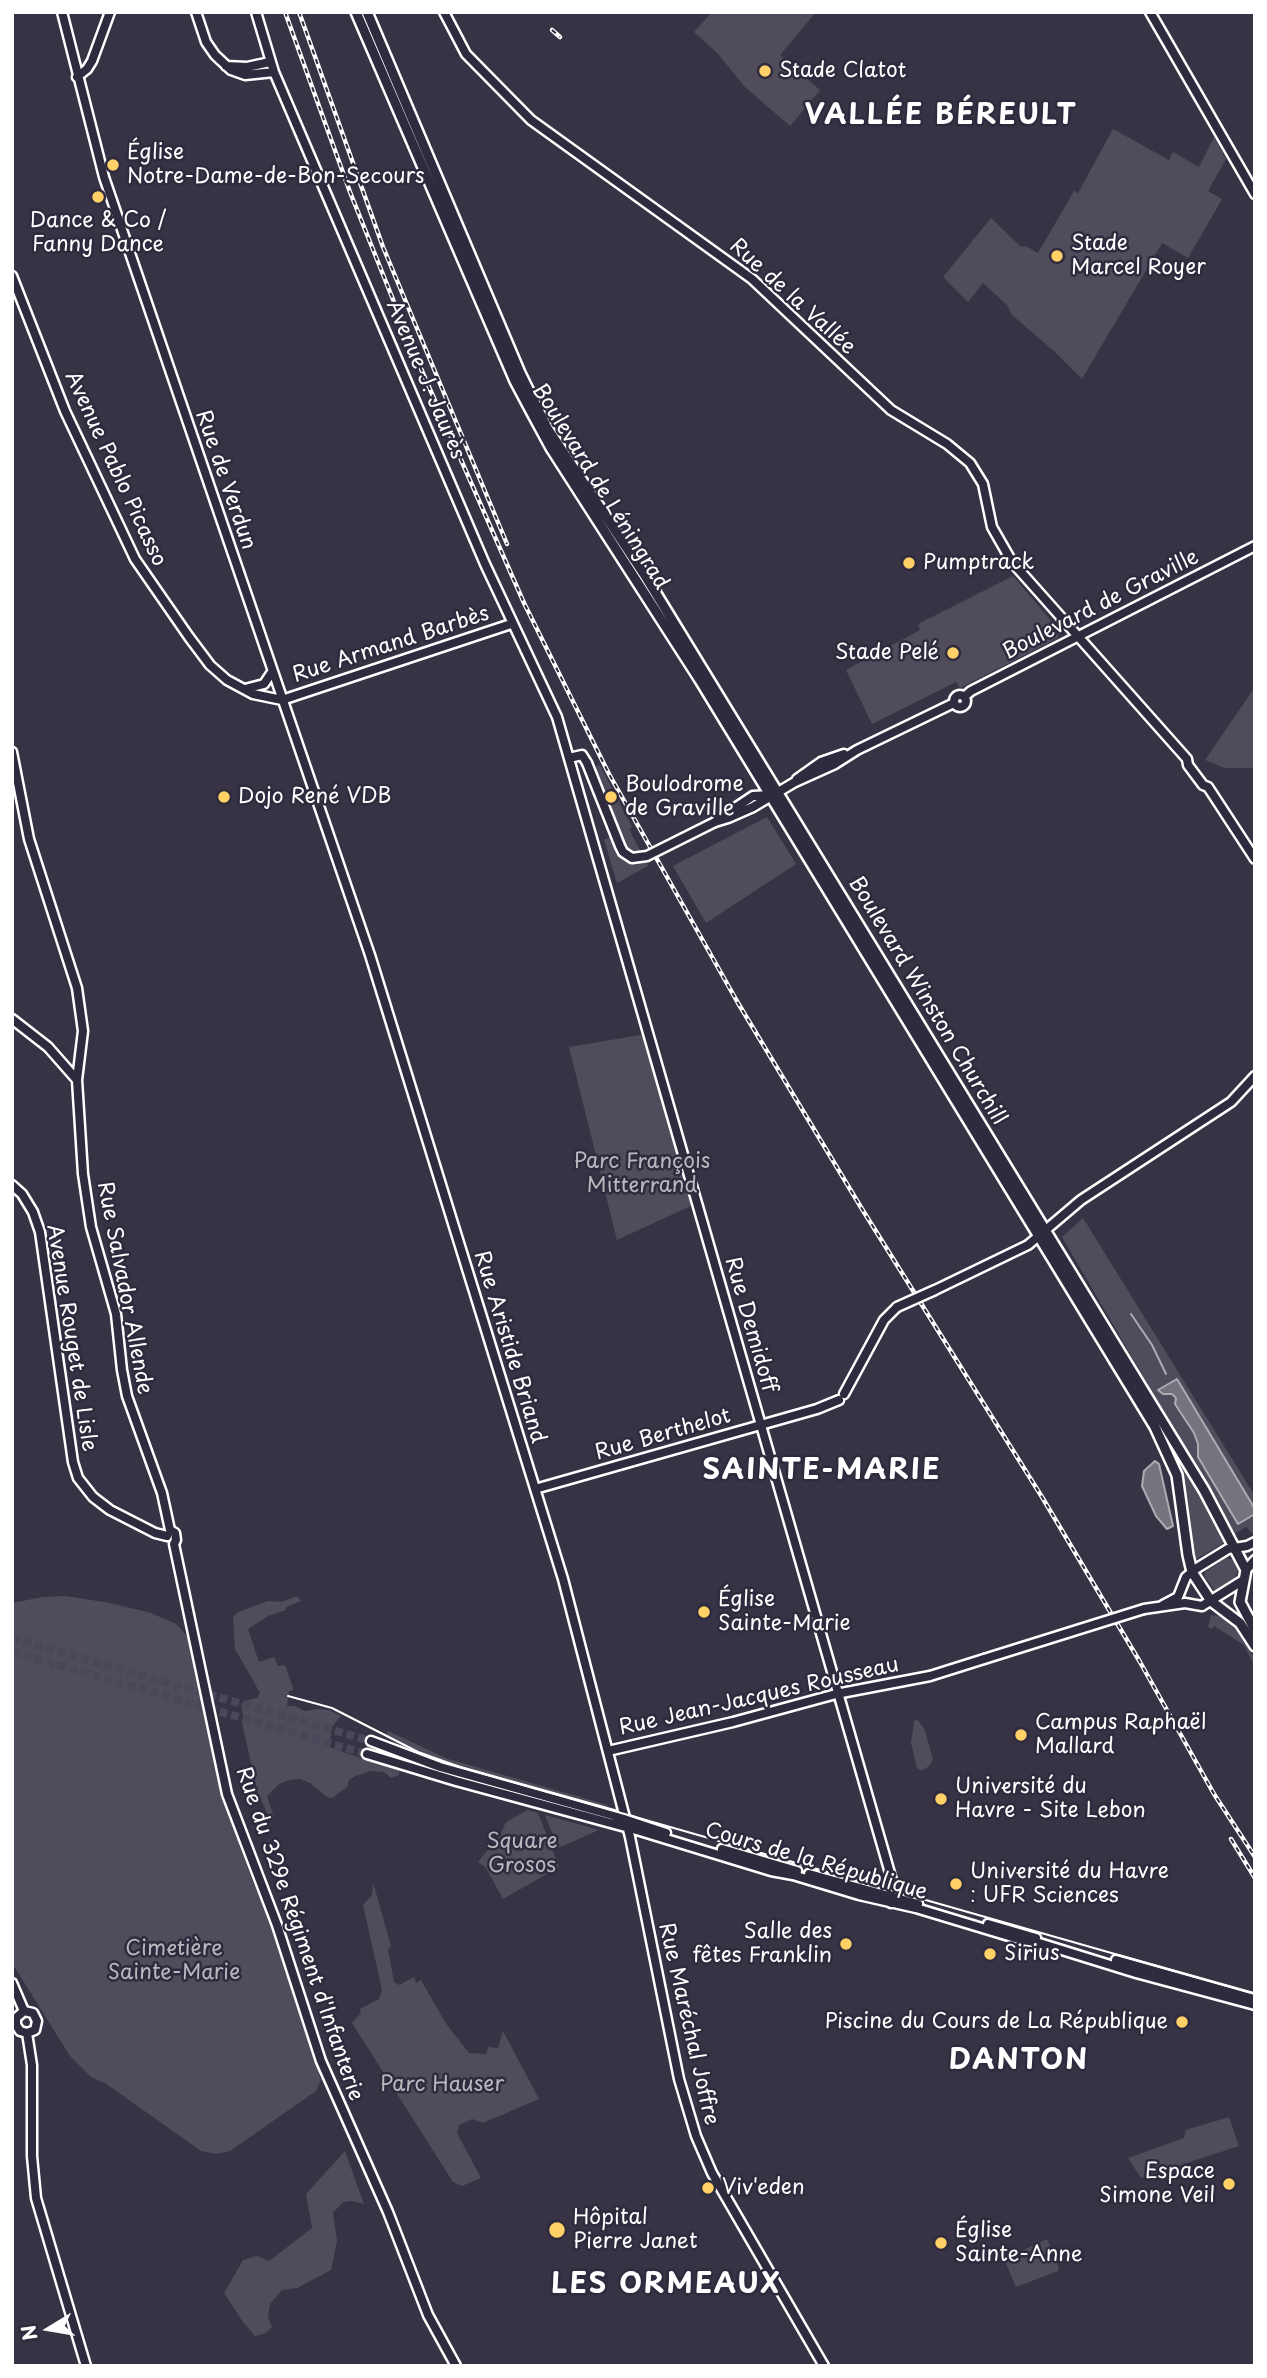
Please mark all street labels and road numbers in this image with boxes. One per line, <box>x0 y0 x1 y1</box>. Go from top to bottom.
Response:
street label: Rue de la Vallée <box>724 234 860 360</box>
street label: Avenue J. Jaurès <box>380 297 470 463</box>
street label: Avenue Pablo Picasso <box>59 367 171 571</box>
street label: Boulevard de Léningrad <box>526 379 674 595</box>
street label: Rue de Verdun <box>189 407 261 553</box>
street label: Boulevard de Graville <box>999 545 1203 665</box>
street label: Rue Armand Barbès <box>289 601 493 689</box>
street label: Boulevard Winston Churchill <box>843 872 1011 1130</box>
street label: Rue Salvador Allende <box>91 1180 157 1396</box>
street label: Avenue Rouget de Lisle <box>41 1223 101 1453</box>
street label: Rue Aristide Briand <box>468 1248 550 1446</box>
street label: Rue Demidoff <box>719 1254 781 1396</box>
street label: Rue Berthelot <box>592 1404 734 1466</box>
street label: Rue Jean-Jacques Rousseau <box>617 1653 901 1741</box>
street label: Rue du 329e Régiment d'Infanterie <box>230 1764 368 2104</box>
street label: Cours de la République <box>702 1818 930 1906</box>
street label: Rue Maréchal Joffre <box>652 1920 724 2128</box>

